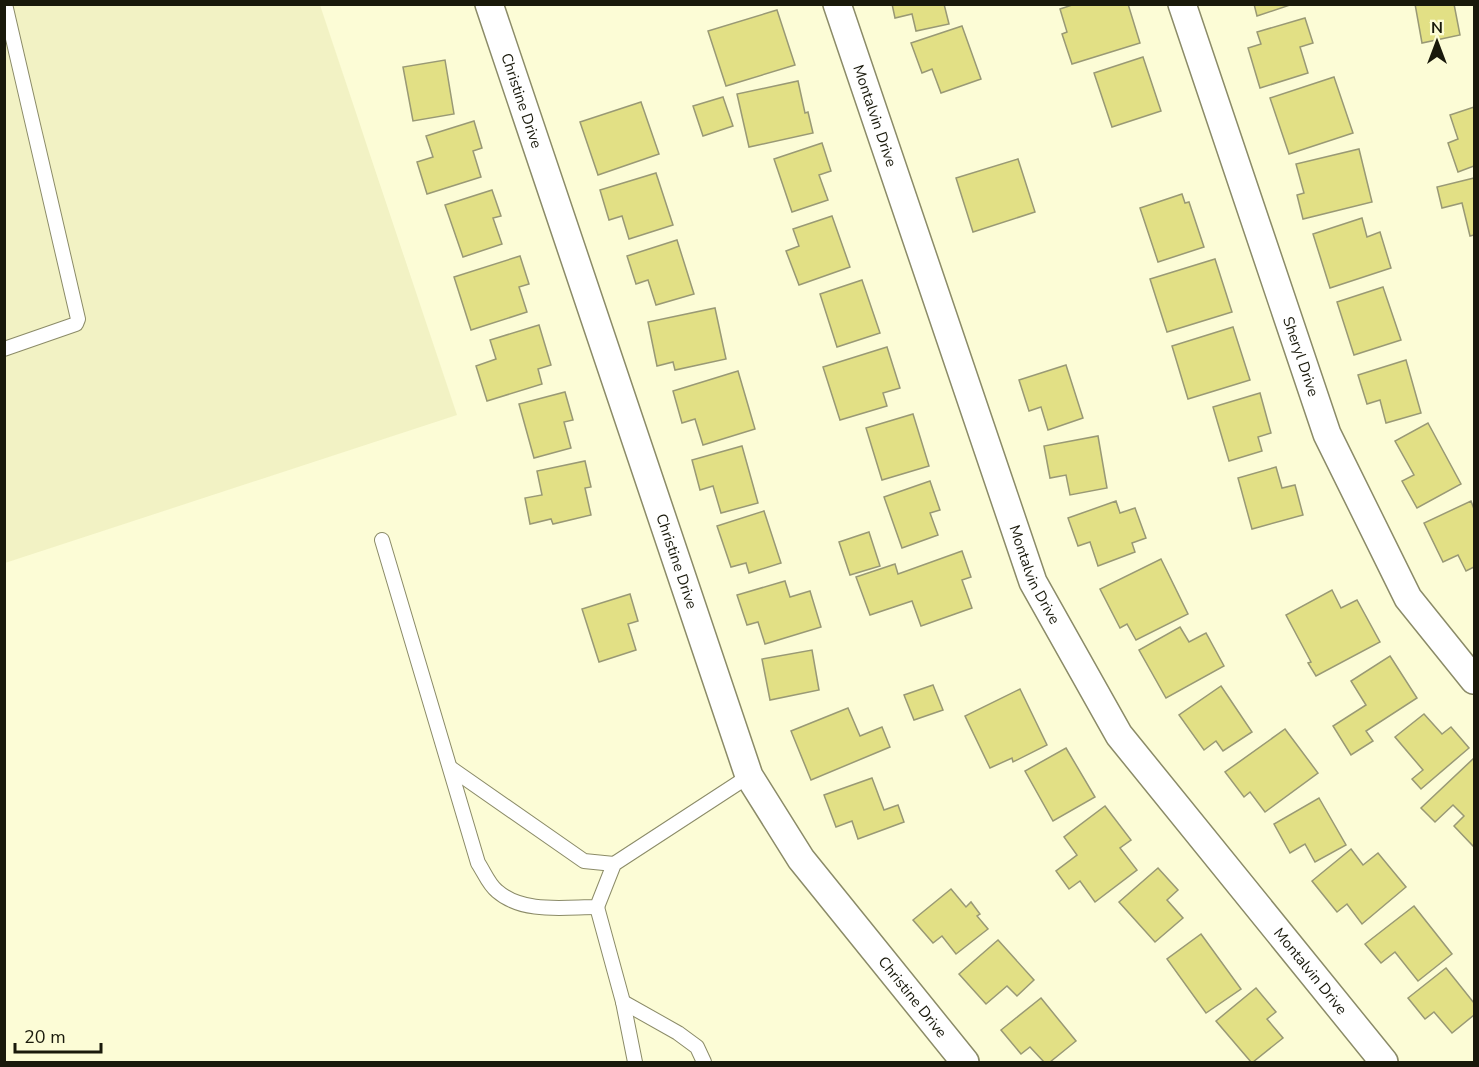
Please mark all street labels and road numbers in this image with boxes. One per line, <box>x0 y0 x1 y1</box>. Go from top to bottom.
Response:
street label: Christine Drive <box>496 50 547 151</box>
street label: Montalvin Drive <box>848 62 901 169</box>
street label: Sheryl Drive <box>1278 314 1324 399</box>
street label: Christine Drive <box>651 511 702 612</box>
street label: Montalvin Drive <box>1004 522 1065 628</box>
street label: Montalvin Drive <box>1269 924 1352 1019</box>
street label: Christine Drive <box>874 952 952 1042</box>

